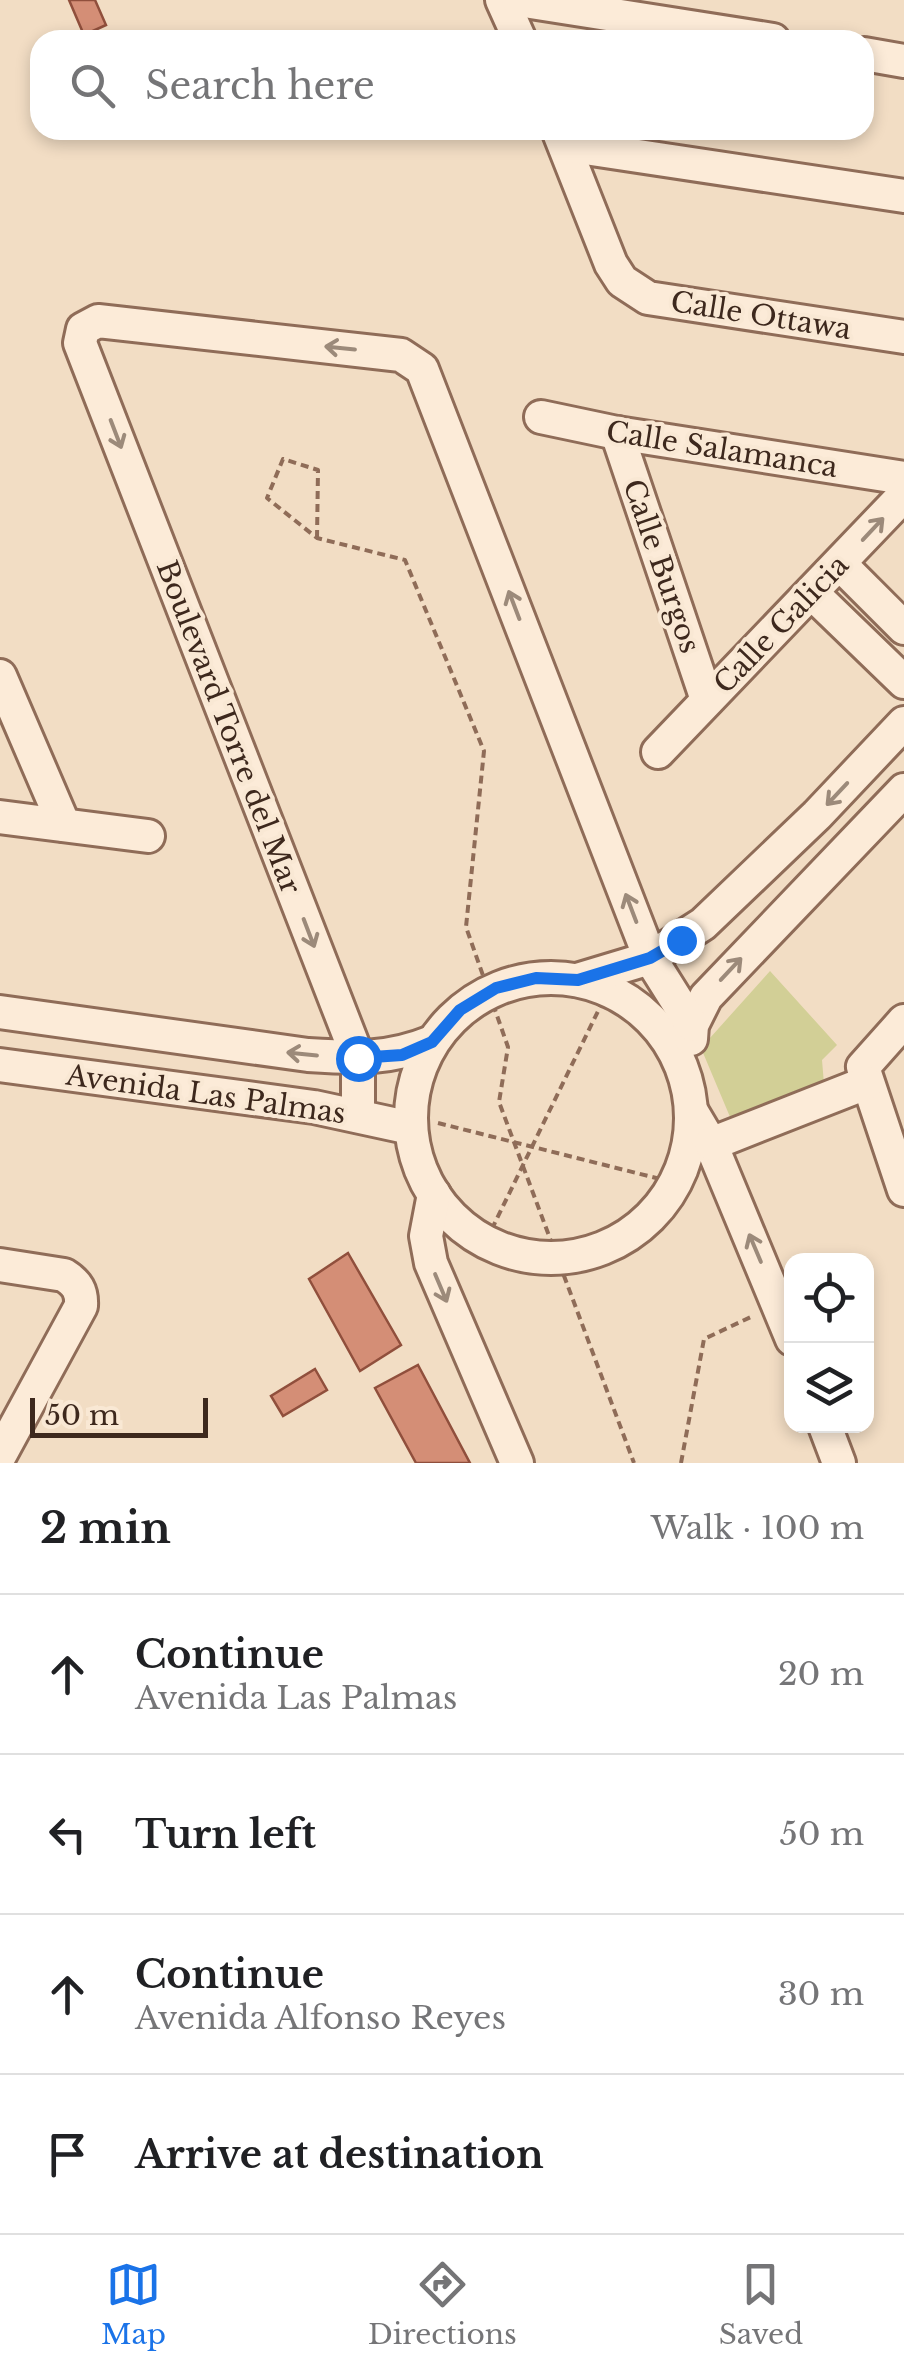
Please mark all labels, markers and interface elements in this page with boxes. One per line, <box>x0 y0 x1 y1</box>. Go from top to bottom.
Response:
search box <box>30 30 874 140</box>
icon: search <box>65 58 120 113</box>
text: Search here <box>145 62 375 109</box>
street label: Calle Ottawa <box>668 284 854 347</box>
one-way arrow <box>324 338 356 357</box>
street label: Calle Salamanca <box>604 414 841 485</box>
one-way arrow <box>108 418 126 449</box>
street label: Calle Burgos <box>615 475 708 658</box>
one-way arrow <box>861 517 884 542</box>
street label: Calle Galicia <box>707 548 856 701</box>
street label: Boulevard Torre del Mar <box>149 555 309 899</box>
one-way arrow <box>504 590 522 621</box>
one-way arrow <box>826 781 849 806</box>
one-way arrow <box>621 893 639 924</box>
one-way arrow <box>301 916 319 947</box>
route end <box>659 918 705 964</box>
one-way arrow <box>719 958 743 982</box>
route start <box>336 1036 382 1082</box>
one-way arrow <box>287 1044 319 1063</box>
street label: Avenida Las Palmas <box>63 1057 348 1131</box>
one-way arrow <box>745 1234 763 1264</box>
map controls <box>784 1253 874 1433</box>
button: locate <box>784 1253 874 1343</box>
one-way arrow <box>433 1272 451 1303</box>
button: layers <box>784 1343 874 1433</box>
scale bar <box>30 1393 208 1438</box>
text: 50 m <box>45 1398 119 1433</box>
text: 2 min <box>40 1502 171 1554</box>
text: Walk · 100 m <box>651 1508 864 1548</box>
text: Continue <box>135 1631 324 1678</box>
icon: ahead <box>40 1647 95 1702</box>
text: 20 m <box>778 1654 864 1694</box>
text: Avenida Las Palmas <box>135 1678 457 1718</box>
icon: left <box>40 1807 95 1862</box>
text: Turn left <box>135 1811 316 1858</box>
text: 50 m <box>779 1814 864 1854</box>
text: Continue <box>135 1951 324 1998</box>
icon: ahead <box>40 1967 95 2022</box>
text: 30 m <box>778 1974 864 2014</box>
text: Avenida Alfonso Reyes <box>135 1998 506 2038</box>
icon: arrive <box>40 2127 95 2182</box>
text: Arrive at destination <box>135 2131 544 2178</box>
tab: Map <box>101 2257 166 2352</box>
tab: Directions <box>368 2257 517 2352</box>
tab: Saved <box>719 2257 803 2352</box>

